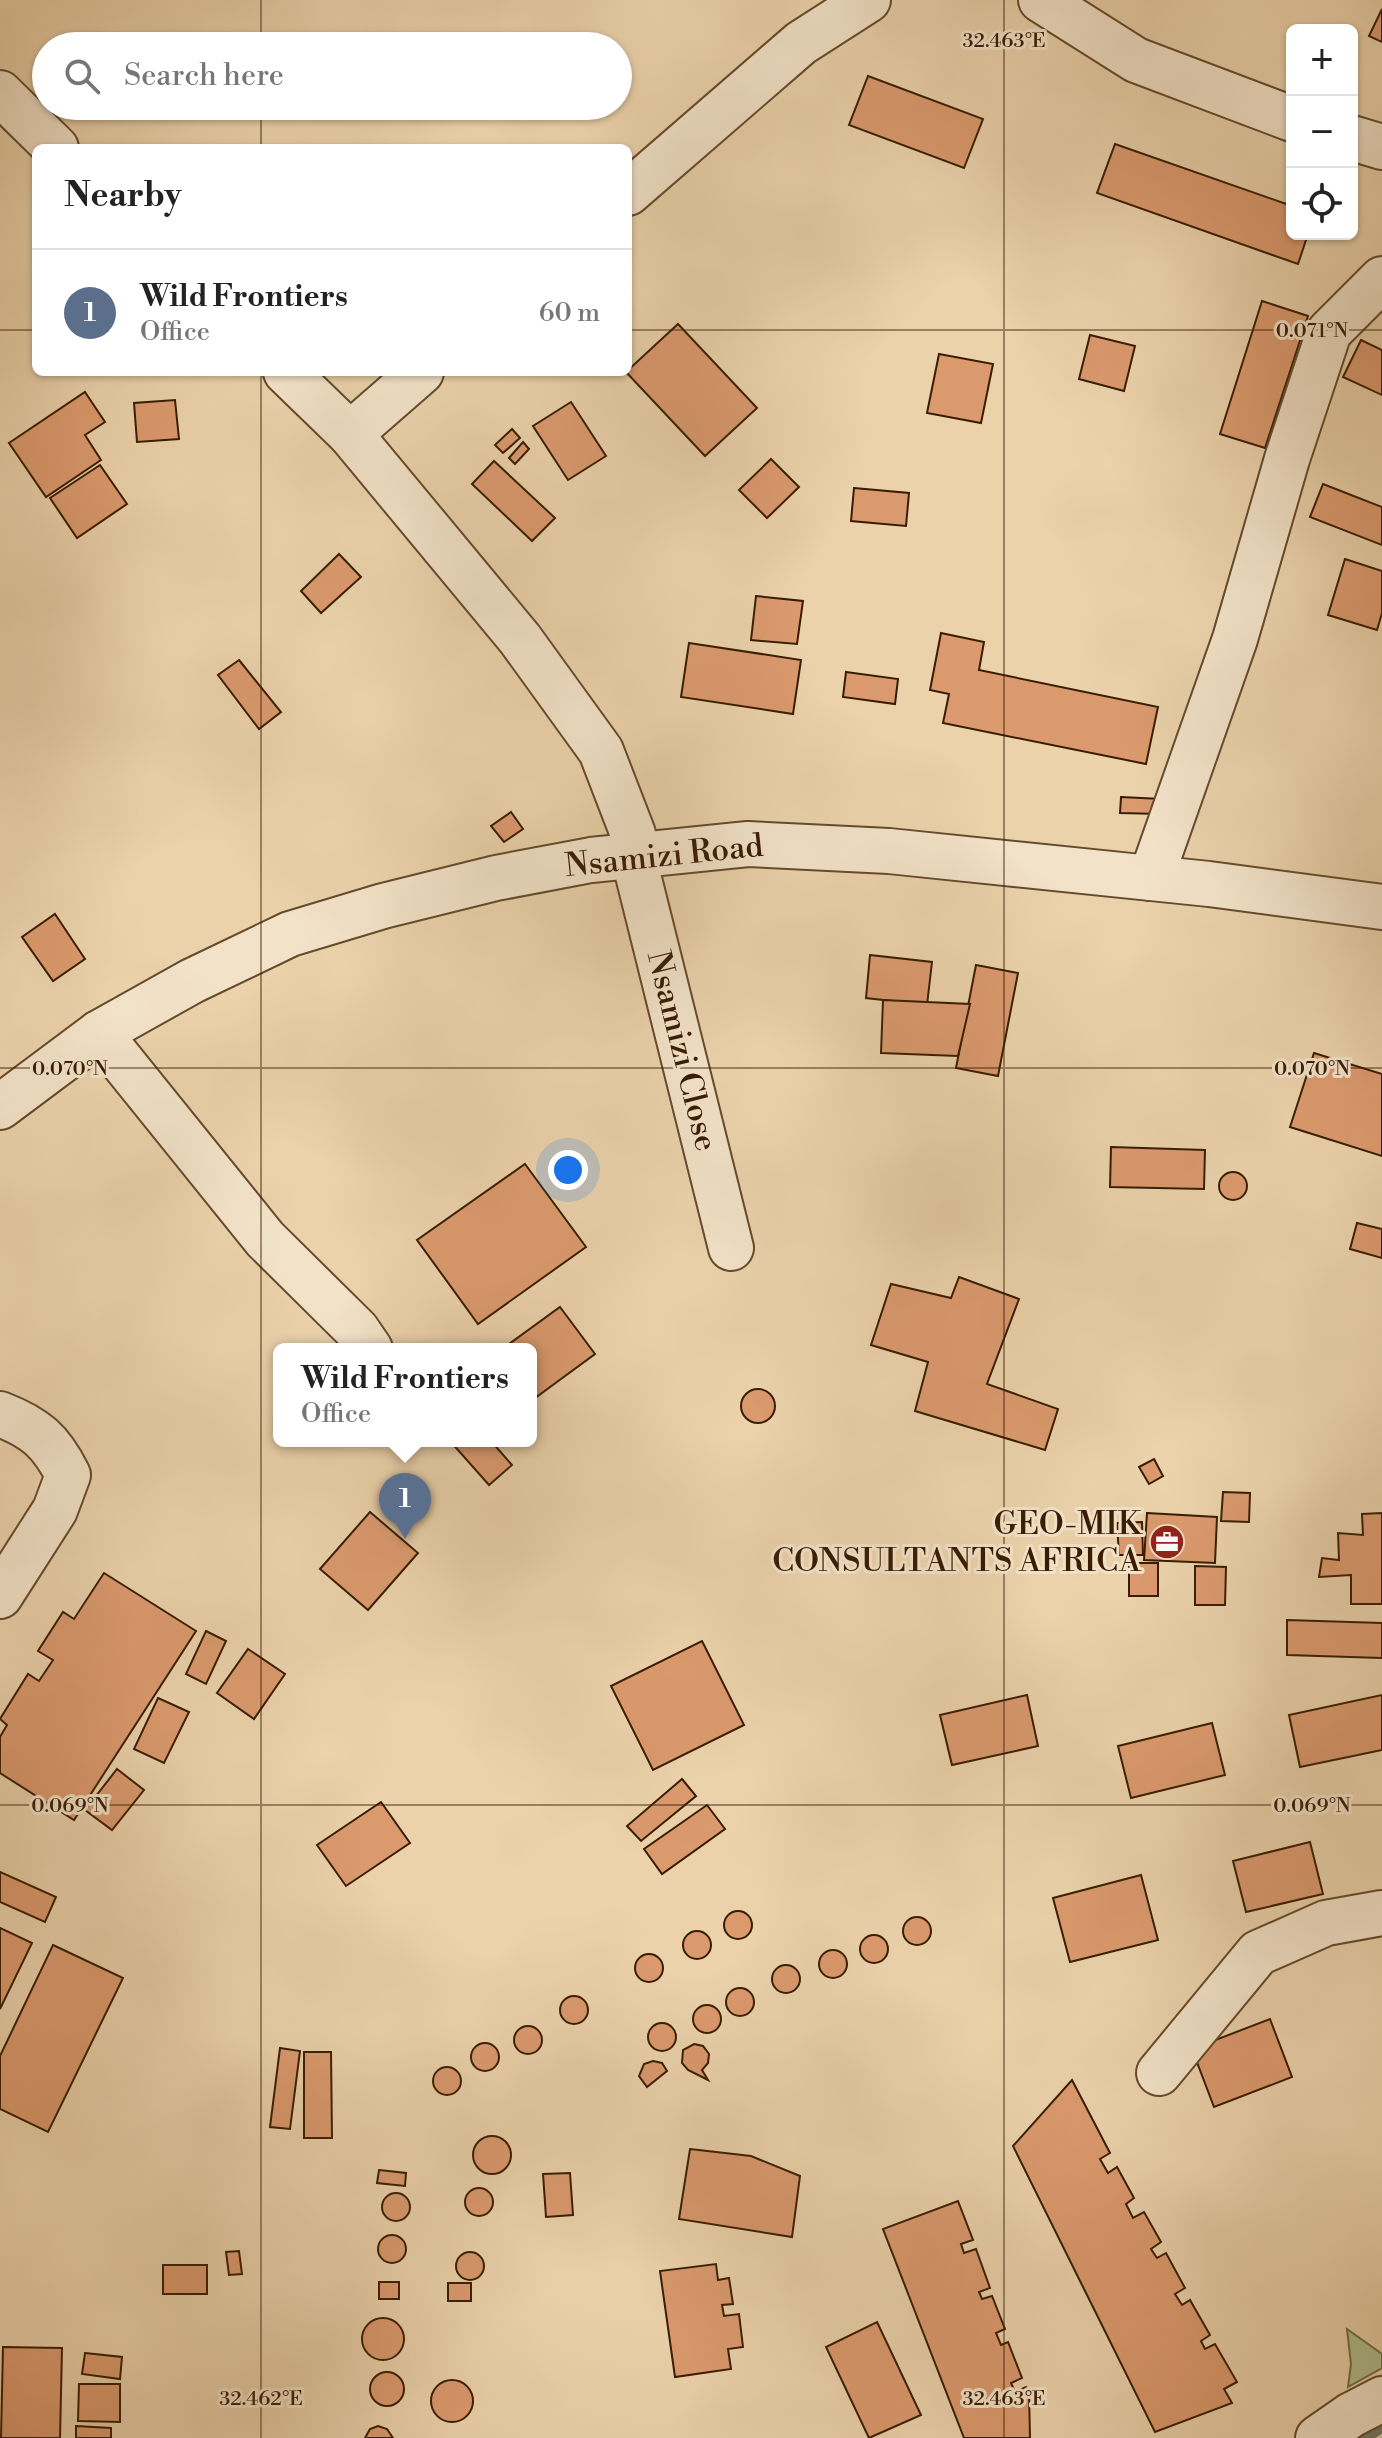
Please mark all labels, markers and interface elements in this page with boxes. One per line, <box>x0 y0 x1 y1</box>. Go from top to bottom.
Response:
map controls <box>1286 24 1358 240</box>
button: + <box>1286 24 1358 96</box>
text: 32.463°E <box>962 29 1046 54</box>
search box <box>32 32 632 120</box>
icon: search <box>60 54 104 98</box>
text: Search here <box>124 57 284 95</box>
button: − <box>1286 96 1358 168</box>
button: locate <box>1286 168 1358 240</box>
text: Nearby <box>64 175 182 217</box>
text: Wild Frontiers <box>140 278 348 316</box>
text: 1 <box>84 297 96 329</box>
text: 60 m <box>539 297 600 329</box>
text: Office <box>140 316 210 348</box>
text: 0.071°N <box>1276 319 1348 344</box>
street label: Nsamizi Road <box>563 826 765 886</box>
street label: Nsamizi Close <box>638 947 726 1155</box>
text: 0.070°N <box>32 1057 108 1082</box>
text: 0.070°N <box>1274 1057 1350 1082</box>
your location <box>548 1150 588 1190</box>
popup <box>273 1343 537 1447</box>
text: Wild Frontiers <box>301 1360 509 1398</box>
text: Office <box>301 1398 371 1430</box>
pin: 1 <box>379 1473 431 1539</box>
place label: GEO-MIK CONSULTANTS AFRICA <box>772 1504 1144 1581</box>
office icon: GEO-MIK CONSULTANTS AFRICA <box>1148 1523 1186 1561</box>
text: 0.069°N <box>31 1794 109 1819</box>
text: 0.069°N <box>1273 1794 1351 1819</box>
text: 32.462°E <box>219 2387 303 2412</box>
text: 32.463°E <box>962 2387 1046 2412</box>

